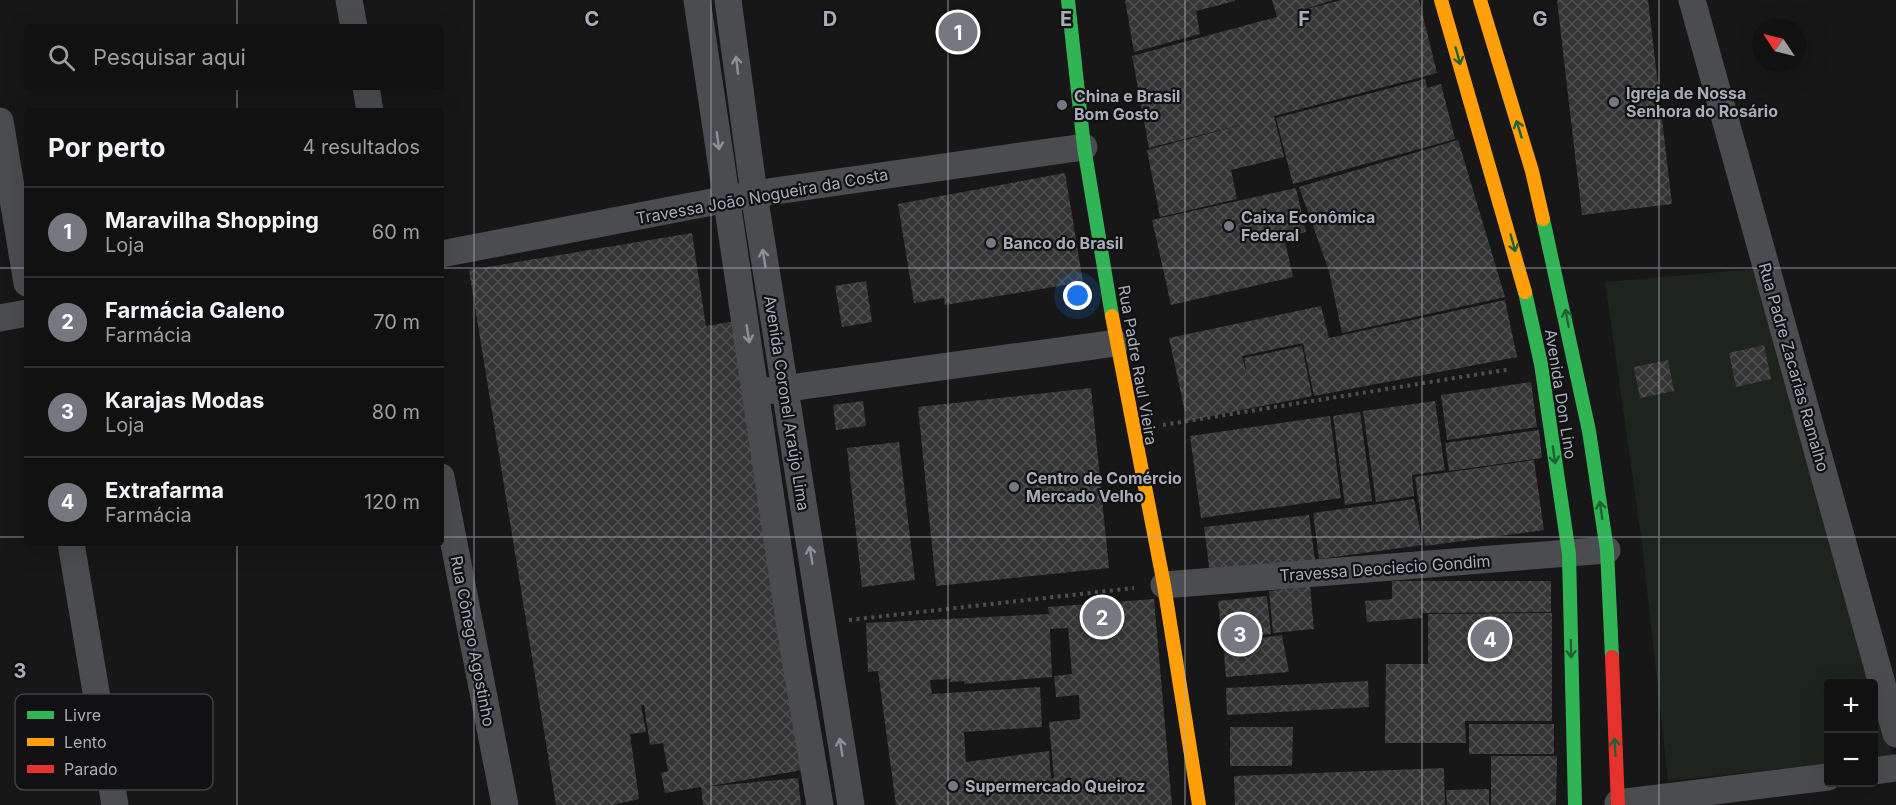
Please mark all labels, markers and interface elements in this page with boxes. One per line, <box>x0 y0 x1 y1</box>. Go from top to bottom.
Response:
text: C <box>585 7 599 31</box>
text: D <box>823 7 837 31</box>
text: E <box>1060 7 1072 31</box>
text: F <box>1298 7 1310 31</box>
text: G <box>1532 7 1548 31</box>
pin: 1 <box>938 9 978 54</box>
north arrow <box>1752 18 1806 72</box>
search box <box>24 24 444 90</box>
icon: search <box>45 41 78 74</box>
text: Pesquisar aqui <box>93 44 246 70</box>
one-way arrow <box>1453 46 1464 65</box>
one-way arrow <box>731 56 742 76</box>
place label: Igreja de Nossa Senhora do Rosário <box>1626 83 1778 121</box>
place label: China e Brasil Bom Gosto <box>1074 86 1180 124</box>
marker: Igreja de Nossa Senhora do Rosário <box>1607 95 1621 109</box>
marker: China e Brasil Bom Gosto <box>1055 98 1069 112</box>
one-way arrow <box>1513 120 1524 139</box>
one-way arrow <box>712 131 723 150</box>
text: Por perto <box>48 132 166 163</box>
text: 4 resultados <box>302 135 420 159</box>
street label: Travessa João Nogueira da Costa <box>634 164 890 228</box>
text: Maravilha Shopping <box>105 207 319 233</box>
place label: Caixa Econômica Federal <box>1241 207 1375 245</box>
marker: Caixa Econômica Federal <box>1222 219 1236 233</box>
text: 1 <box>63 220 72 244</box>
text: 60 m <box>372 220 420 244</box>
text: Loja <box>105 233 144 257</box>
place label: Banco do Brasil <box>1003 233 1123 253</box>
one-way arrow <box>1508 233 1519 252</box>
marker: Banco do Brasil <box>984 236 998 250</box>
one-way arrow <box>758 249 769 269</box>
street label: Rua Padre Zacarias Ramalho <box>1755 260 1833 474</box>
your location <box>1063 281 1092 310</box>
street label: Rua Padre Raul Vieira <box>1114 283 1162 447</box>
street label: Avenida Coronel Araújo Lima <box>760 294 814 512</box>
text: Farmácia Galeno <box>105 297 285 323</box>
one-way arrow <box>1561 309 1572 328</box>
text: 2 <box>61 310 74 334</box>
text: 70 m <box>373 310 420 334</box>
text: Farmácia <box>105 323 192 347</box>
one-way arrow <box>742 323 753 343</box>
street label: Avenida Don Lino <box>1541 327 1581 461</box>
text: Karajas Modas <box>105 387 264 413</box>
text: 3 <box>61 400 74 424</box>
text: 80 m <box>372 400 420 424</box>
text: Loja <box>105 413 144 437</box>
one-way arrow <box>1549 444 1560 464</box>
place label: Centro de Comércio Mercado Velho <box>1026 468 1182 506</box>
text: Extrafarma <box>105 477 224 503</box>
marker: Centro de Comércio Mercado Velho <box>1007 480 1021 494</box>
text: 4 <box>61 490 74 514</box>
text: 120 m <box>364 490 420 514</box>
one-way arrow <box>1595 501 1606 521</box>
text: Farmácia <box>105 503 192 527</box>
one-way arrow <box>806 545 817 565</box>
street label: Travessa Deociecio Gondim <box>1279 551 1491 585</box>
street label: Rua Cônego Agostinho <box>447 554 499 728</box>
pin: 2 <box>1082 594 1122 640</box>
pin: 3 <box>1220 612 1260 656</box>
pin: 4 <box>1470 616 1510 662</box>
one-way arrow <box>1565 638 1577 658</box>
text: 3 <box>14 659 26 683</box>
map controls <box>1824 679 1878 787</box>
button: + <box>1824 679 1878 733</box>
legend <box>15 694 213 790</box>
text: Livre <box>64 705 101 725</box>
text: Lento <box>64 732 107 752</box>
button: − <box>1824 733 1878 787</box>
one-way arrow <box>1610 737 1621 757</box>
one-way arrow <box>836 738 847 758</box>
text: Parado <box>64 759 118 779</box>
place label: Supermercado Queiroz <box>965 776 1146 796</box>
marker: Supermercado Queiroz <box>946 779 960 793</box>

